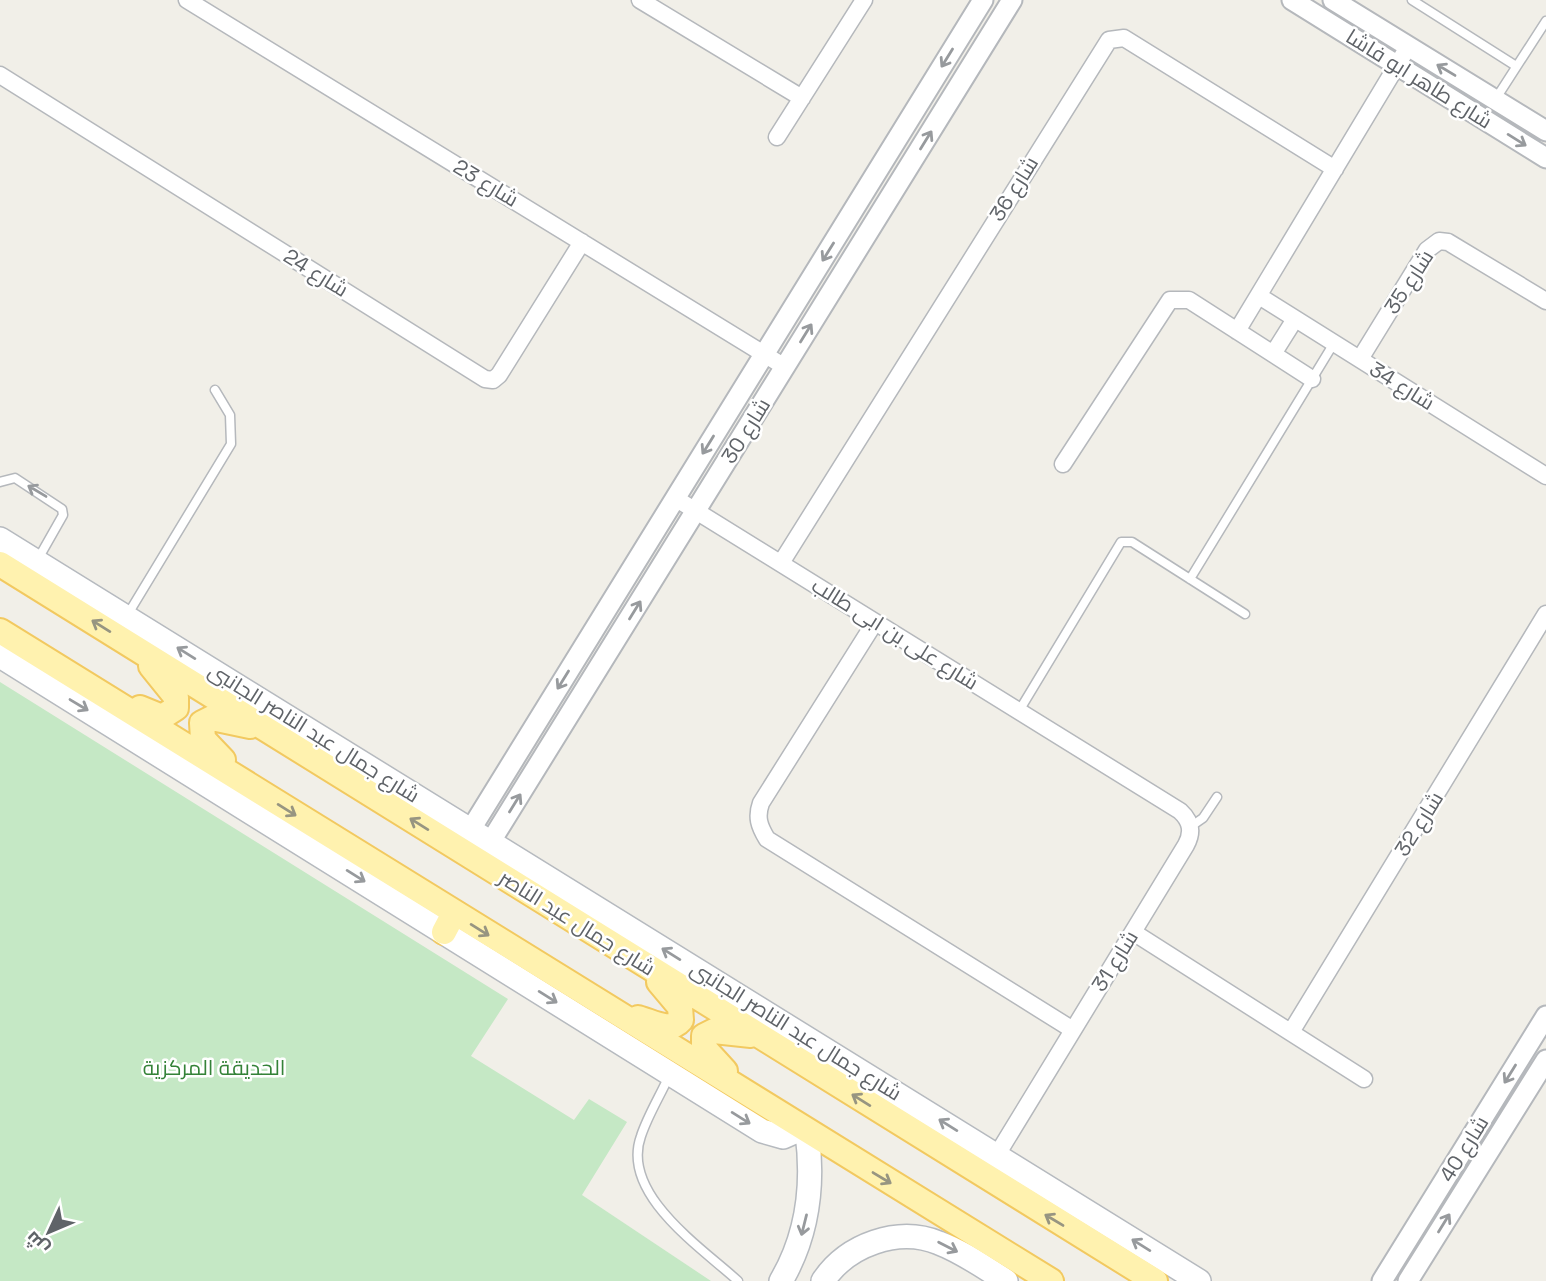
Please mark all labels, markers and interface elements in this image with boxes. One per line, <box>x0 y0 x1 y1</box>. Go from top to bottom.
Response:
street label: شارع طاهر ابو فاشا <box>1341 23 1497 135</box>
one-way arrow <box>940 48 955 67</box>
one-way arrow <box>1436 62 1456 76</box>
one-way arrow <box>919 130 933 150</box>
one-way arrow <box>1506 133 1526 147</box>
street label: شارع 36 <box>983 151 1045 227</box>
street label: شارع 23 <box>448 153 524 213</box>
one-way arrow <box>820 241 834 261</box>
street label: شارع 24 <box>278 242 354 304</box>
street label: شارع 35 <box>1378 244 1440 320</box>
one-way arrow <box>799 324 813 344</box>
street label: شارع 34 <box>1364 355 1440 417</box>
street label: شارع 30 <box>715 393 777 469</box>
one-way arrow <box>701 435 716 454</box>
one-way arrow <box>27 484 47 498</box>
street label: شارع على بن ابى طالب <box>806 571 984 697</box>
one-way arrow <box>628 600 642 620</box>
one-way arrow <box>91 619 111 633</box>
one-way arrow <box>177 646 196 661</box>
street label: شارع جمال عبد الناصر الجانبى <box>203 656 425 810</box>
one-way arrow <box>555 670 569 690</box>
one-way arrow <box>69 698 89 712</box>
street label: شارع 32 <box>1388 786 1450 862</box>
one-way arrow <box>508 794 522 814</box>
one-way arrow <box>276 803 296 817</box>
one-way arrow <box>409 816 429 830</box>
street label: شارع جمال عبد الناصر <box>493 863 660 982</box>
one-way arrow <box>345 870 365 884</box>
one-way arrow <box>470 923 490 937</box>
street label: شارع 31 <box>1085 925 1145 997</box>
one-way arrow <box>661 947 681 961</box>
street label: شارع جمال عبد الناصر الجانبى <box>685 954 907 1108</box>
one-way arrow <box>538 991 558 1005</box>
park label: الحديقة المركزية <box>143 1054 285 1081</box>
one-way arrow <box>1503 1064 1517 1084</box>
one-way arrow <box>852 1093 871 1108</box>
one-way arrow <box>731 1111 750 1126</box>
street label: شارع 40 <box>1433 1111 1495 1187</box>
one-way arrow <box>938 1118 958 1132</box>
one-way arrow <box>872 1171 891 1186</box>
north arrow <box>14 1197 84 1267</box>
one-way arrow <box>797 1213 810 1236</box>
one-way arrow <box>1045 1213 1065 1227</box>
one-way arrow <box>1438 1214 1452 1234</box>
text: ش <box>20 1226 55 1261</box>
one-way arrow <box>1132 1237 1151 1252</box>
one-way arrow <box>937 1241 958 1255</box>

